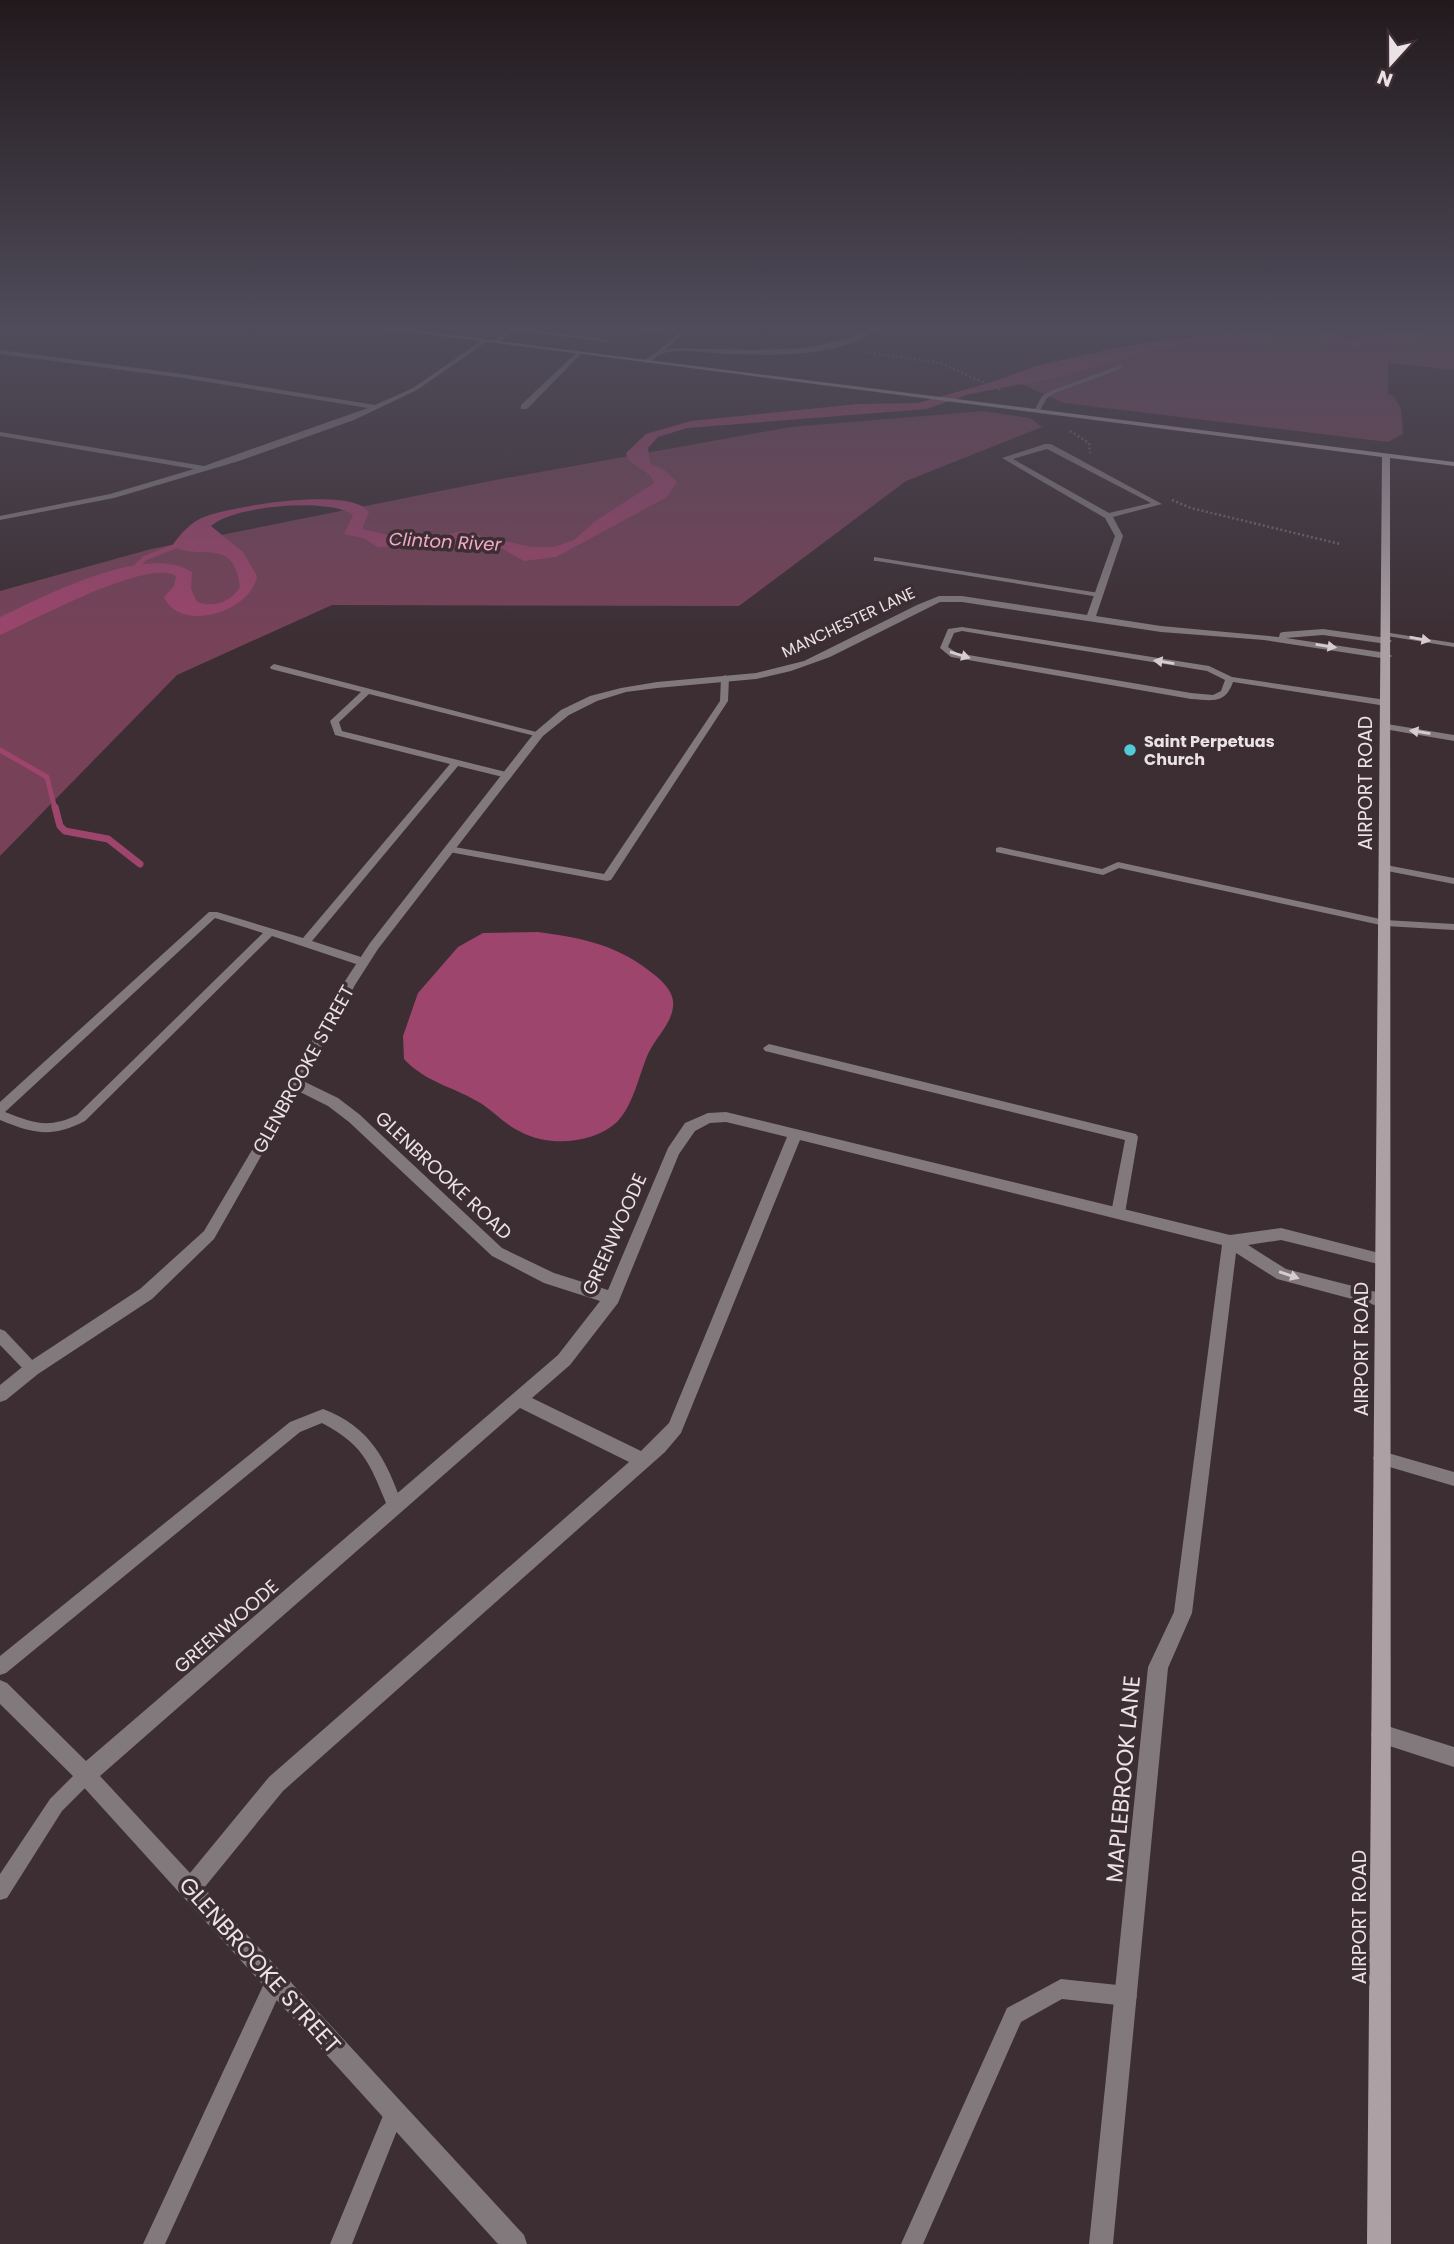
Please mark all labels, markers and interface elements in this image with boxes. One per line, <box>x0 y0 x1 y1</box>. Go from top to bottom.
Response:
north arrow <box>1356 28 1426 98</box>
text: N <box>1374 63 1397 94</box>
water label: Clinton River <box>388 526 503 557</box>
street label: MANCHESTER LANE <box>778 581 919 663</box>
one-way arrow <box>1409 634 1431 645</box>
one-way arrow <box>1315 641 1337 652</box>
one-way arrow <box>950 650 971 660</box>
one-way arrow <box>1153 656 1175 667</box>
street label: AIRPORT ROAD <box>1352 716 1379 850</box>
one-way arrow <box>1409 726 1431 737</box>
place label: Saint Perpetuas Church <box>1144 730 1275 771</box>
marker: Saint Perpetuas Church <box>1122 742 1138 758</box>
street label: GLENBROOKE STREET <box>246 980 361 1158</box>
street label: GLENBROOKE ROAD <box>369 1105 518 1246</box>
street label: GREENWOODE <box>576 1169 653 1299</box>
one-way arrow <box>1278 1270 1299 1281</box>
street label: AIRPORT ROAD <box>1348 1282 1375 1416</box>
street label: GREENWOODE <box>168 1573 285 1679</box>
street label: MAPLEBROOK LANE <box>1098 1674 1148 1884</box>
street label: AIRPORT ROAD <box>1346 1850 1373 1984</box>
street label: GLENBROOKE STREET <box>172 1870 348 2060</box>

